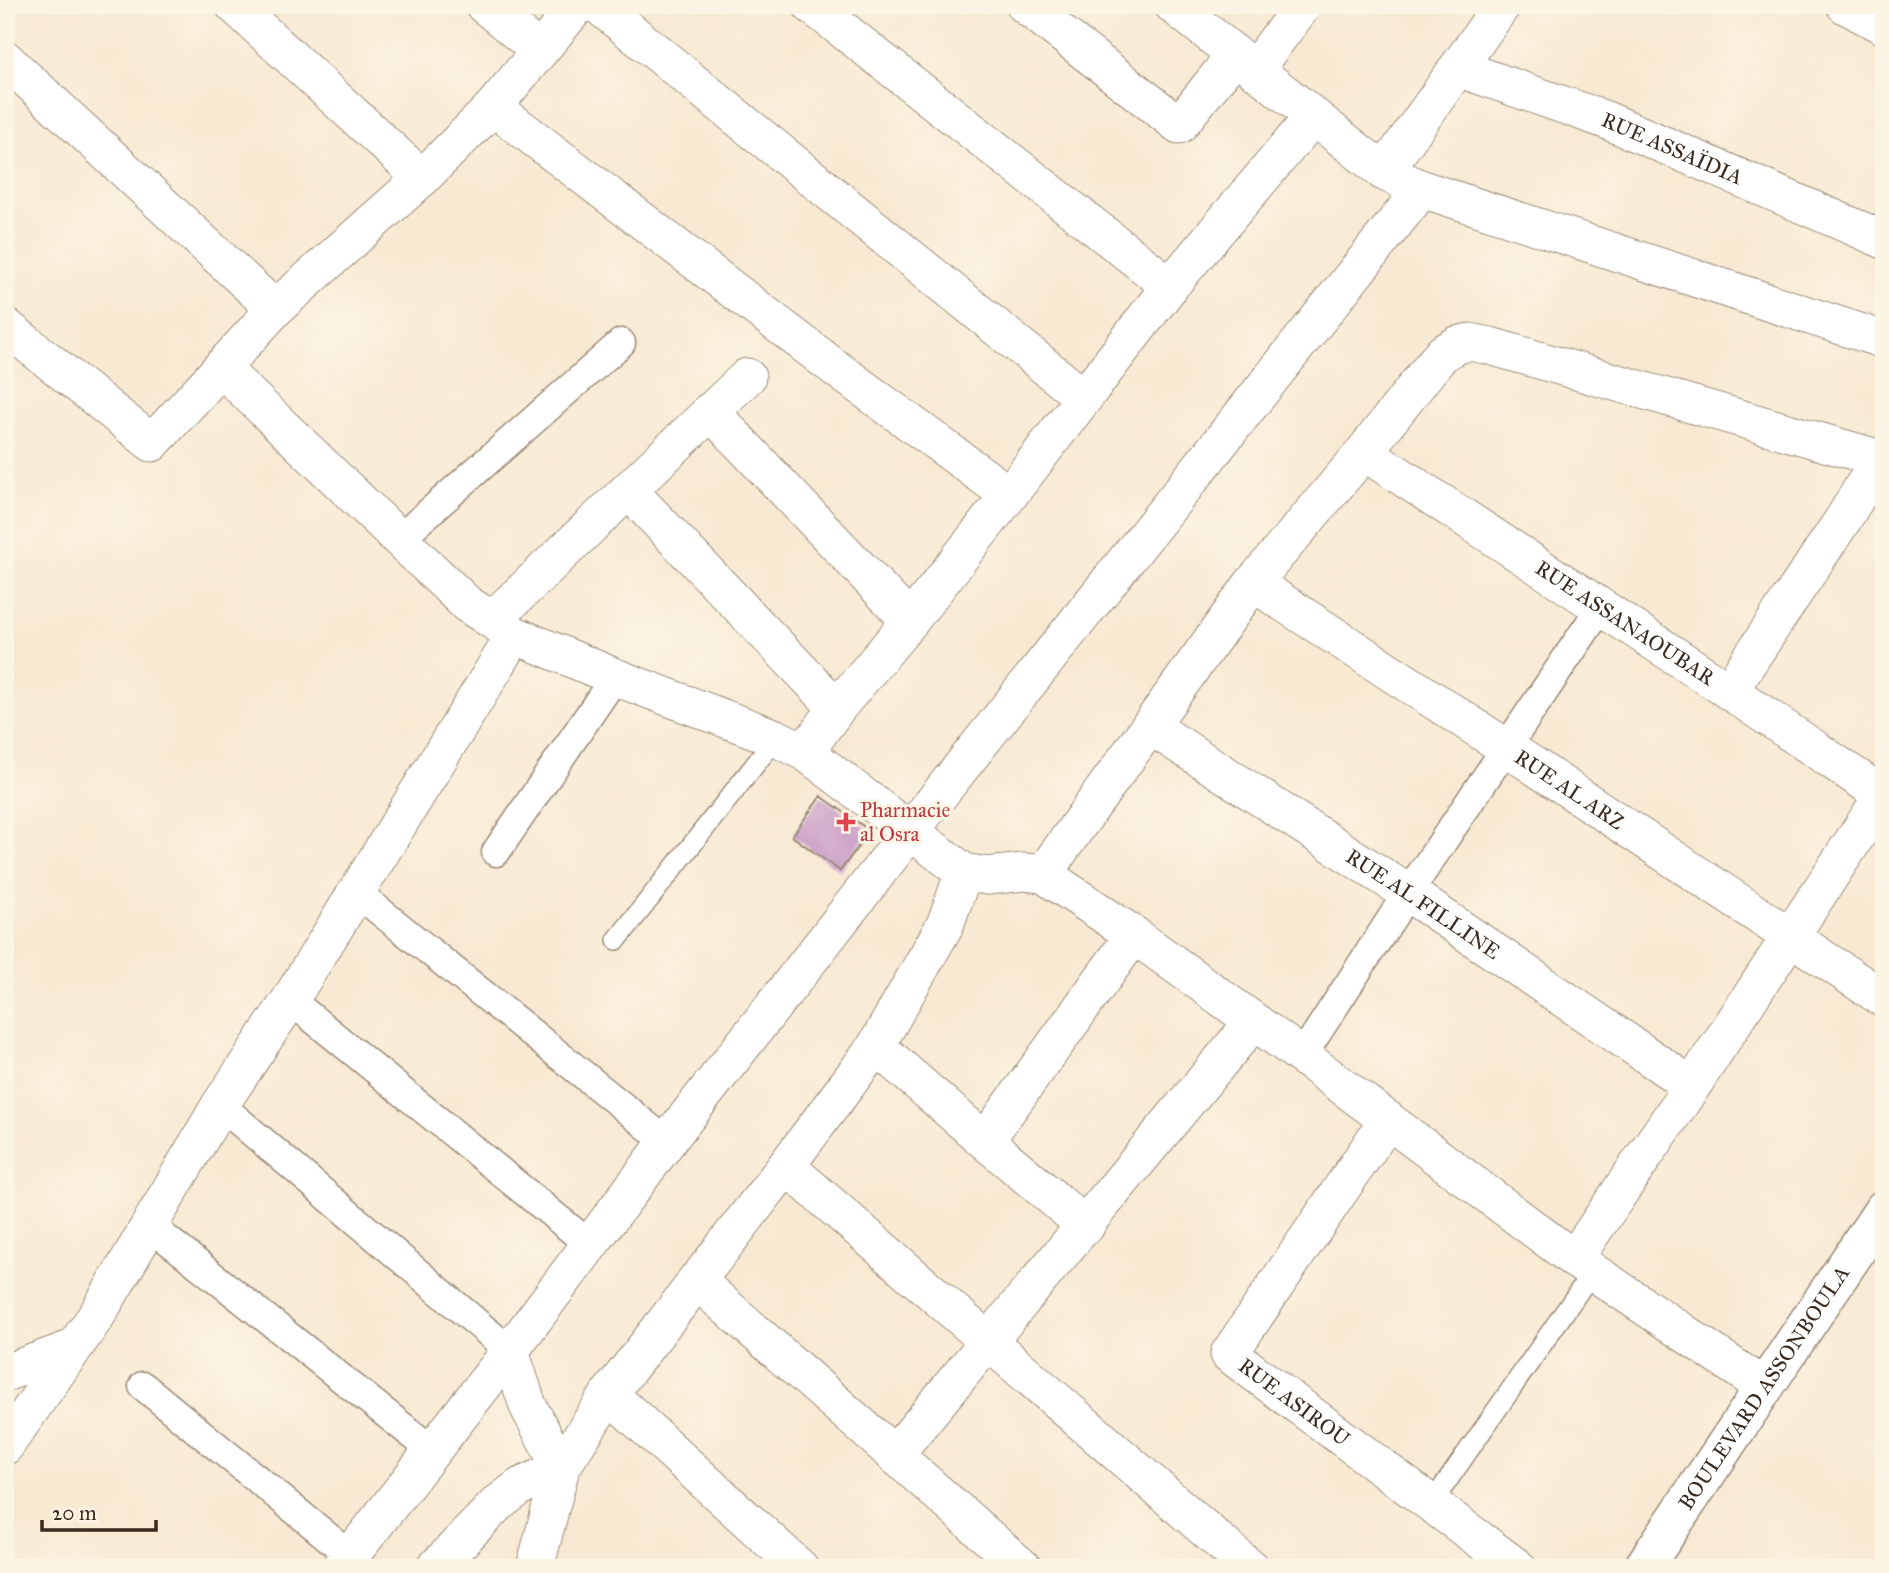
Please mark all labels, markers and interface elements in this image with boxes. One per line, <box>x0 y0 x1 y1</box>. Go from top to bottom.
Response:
street label: RUE ASSAÏDIA <box>1598 107 1747 190</box>
street label: RUE ASSANAOUBAR <box>1530 555 1721 692</box>
street label: RUE AL ARZ <box>1510 744 1629 835</box>
place label: Pharmacie al Osra <box>860 797 950 847</box>
marker: Pharmacie al Osra <box>838 814 854 830</box>
street label: RUE AL FILLINE <box>1341 843 1505 965</box>
street label: BOULEVARD ASSONBOULA <box>1673 1261 1855 1515</box>
street label: RUE ASIROU <box>1233 1352 1355 1452</box>
scale bar <box>42 1489 156 1533</box>
text: 20 m <box>52 1500 97 1526</box>

